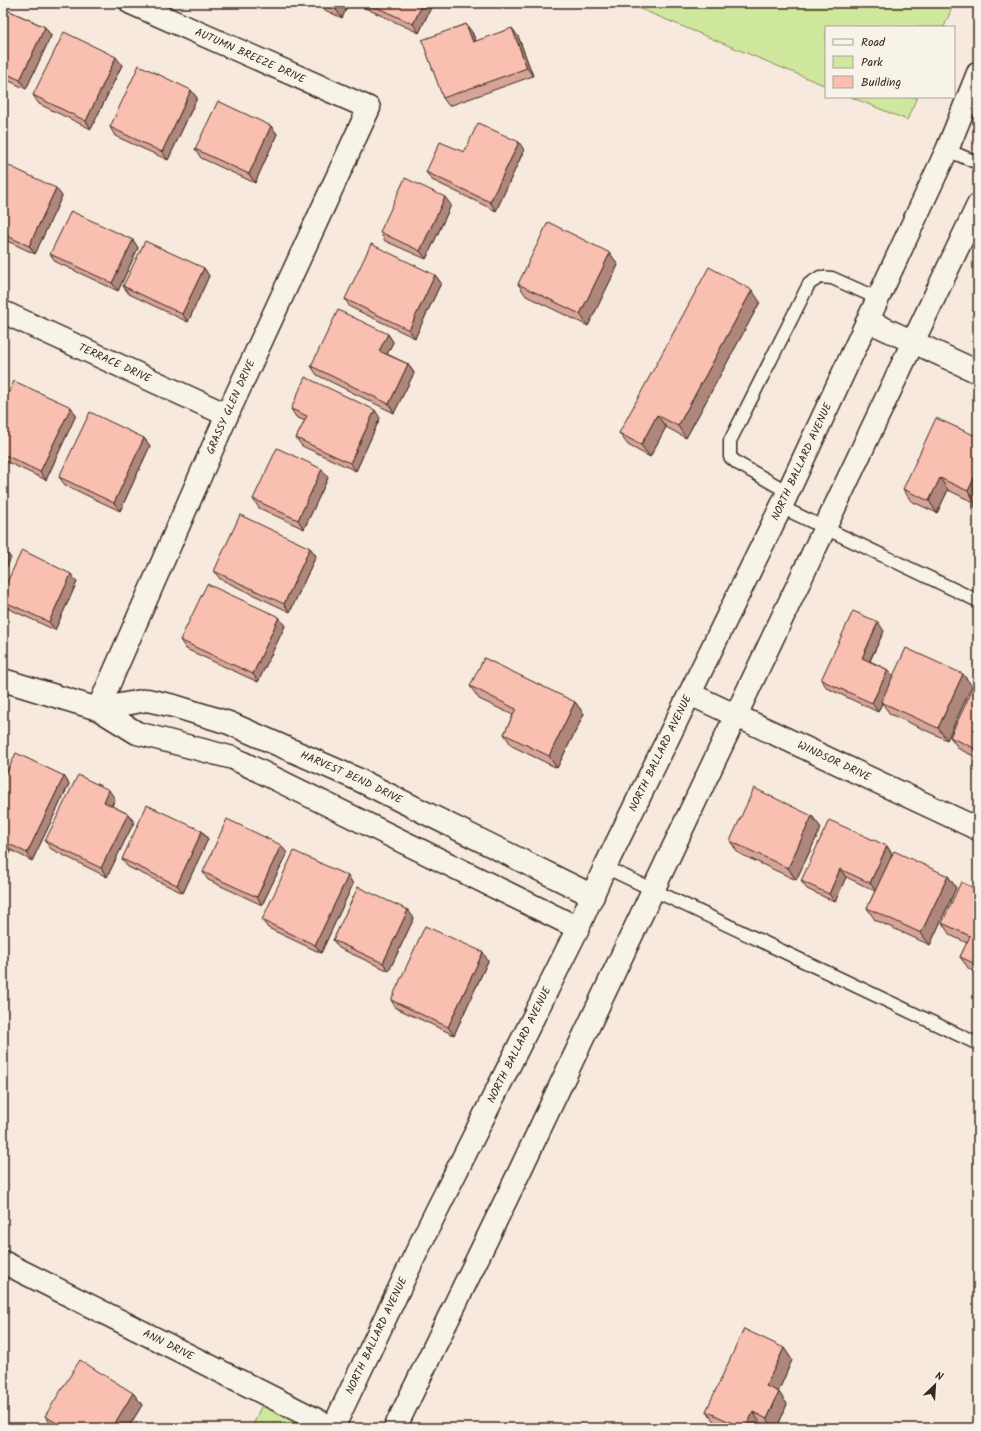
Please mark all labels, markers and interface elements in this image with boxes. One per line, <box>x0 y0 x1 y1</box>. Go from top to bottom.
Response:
street label: AUTUMN BREEZE DRIVE <box>192 23 309 89</box>
legend <box>825 26 955 98</box>
text: Road <box>861 33 886 52</box>
text: Park <box>861 53 883 72</box>
text: Building <box>861 73 901 92</box>
street label: TERRACE DRIVE <box>75 339 155 388</box>
street label: GRASSY GLEN DRIVE <box>202 356 261 457</box>
street label: NORTH BALLARD AVENUE <box>767 399 837 524</box>
street label: NORTH BALLARD AVENUE <box>624 691 697 815</box>
street label: WINDSOR DRIVE <box>794 737 874 787</box>
street label: HARVEST BEND DRIVE <box>297 746 406 809</box>
street label: NORTH BALLARD AVENUE <box>483 983 556 1106</box>
street label: NORTH BALLARD AVENUE <box>341 1274 413 1398</box>
street label: ANN DRIVE <box>140 1325 198 1366</box>
north arrow <box>915 1365 955 1405</box>
text: N <box>932 1367 946 1386</box>

